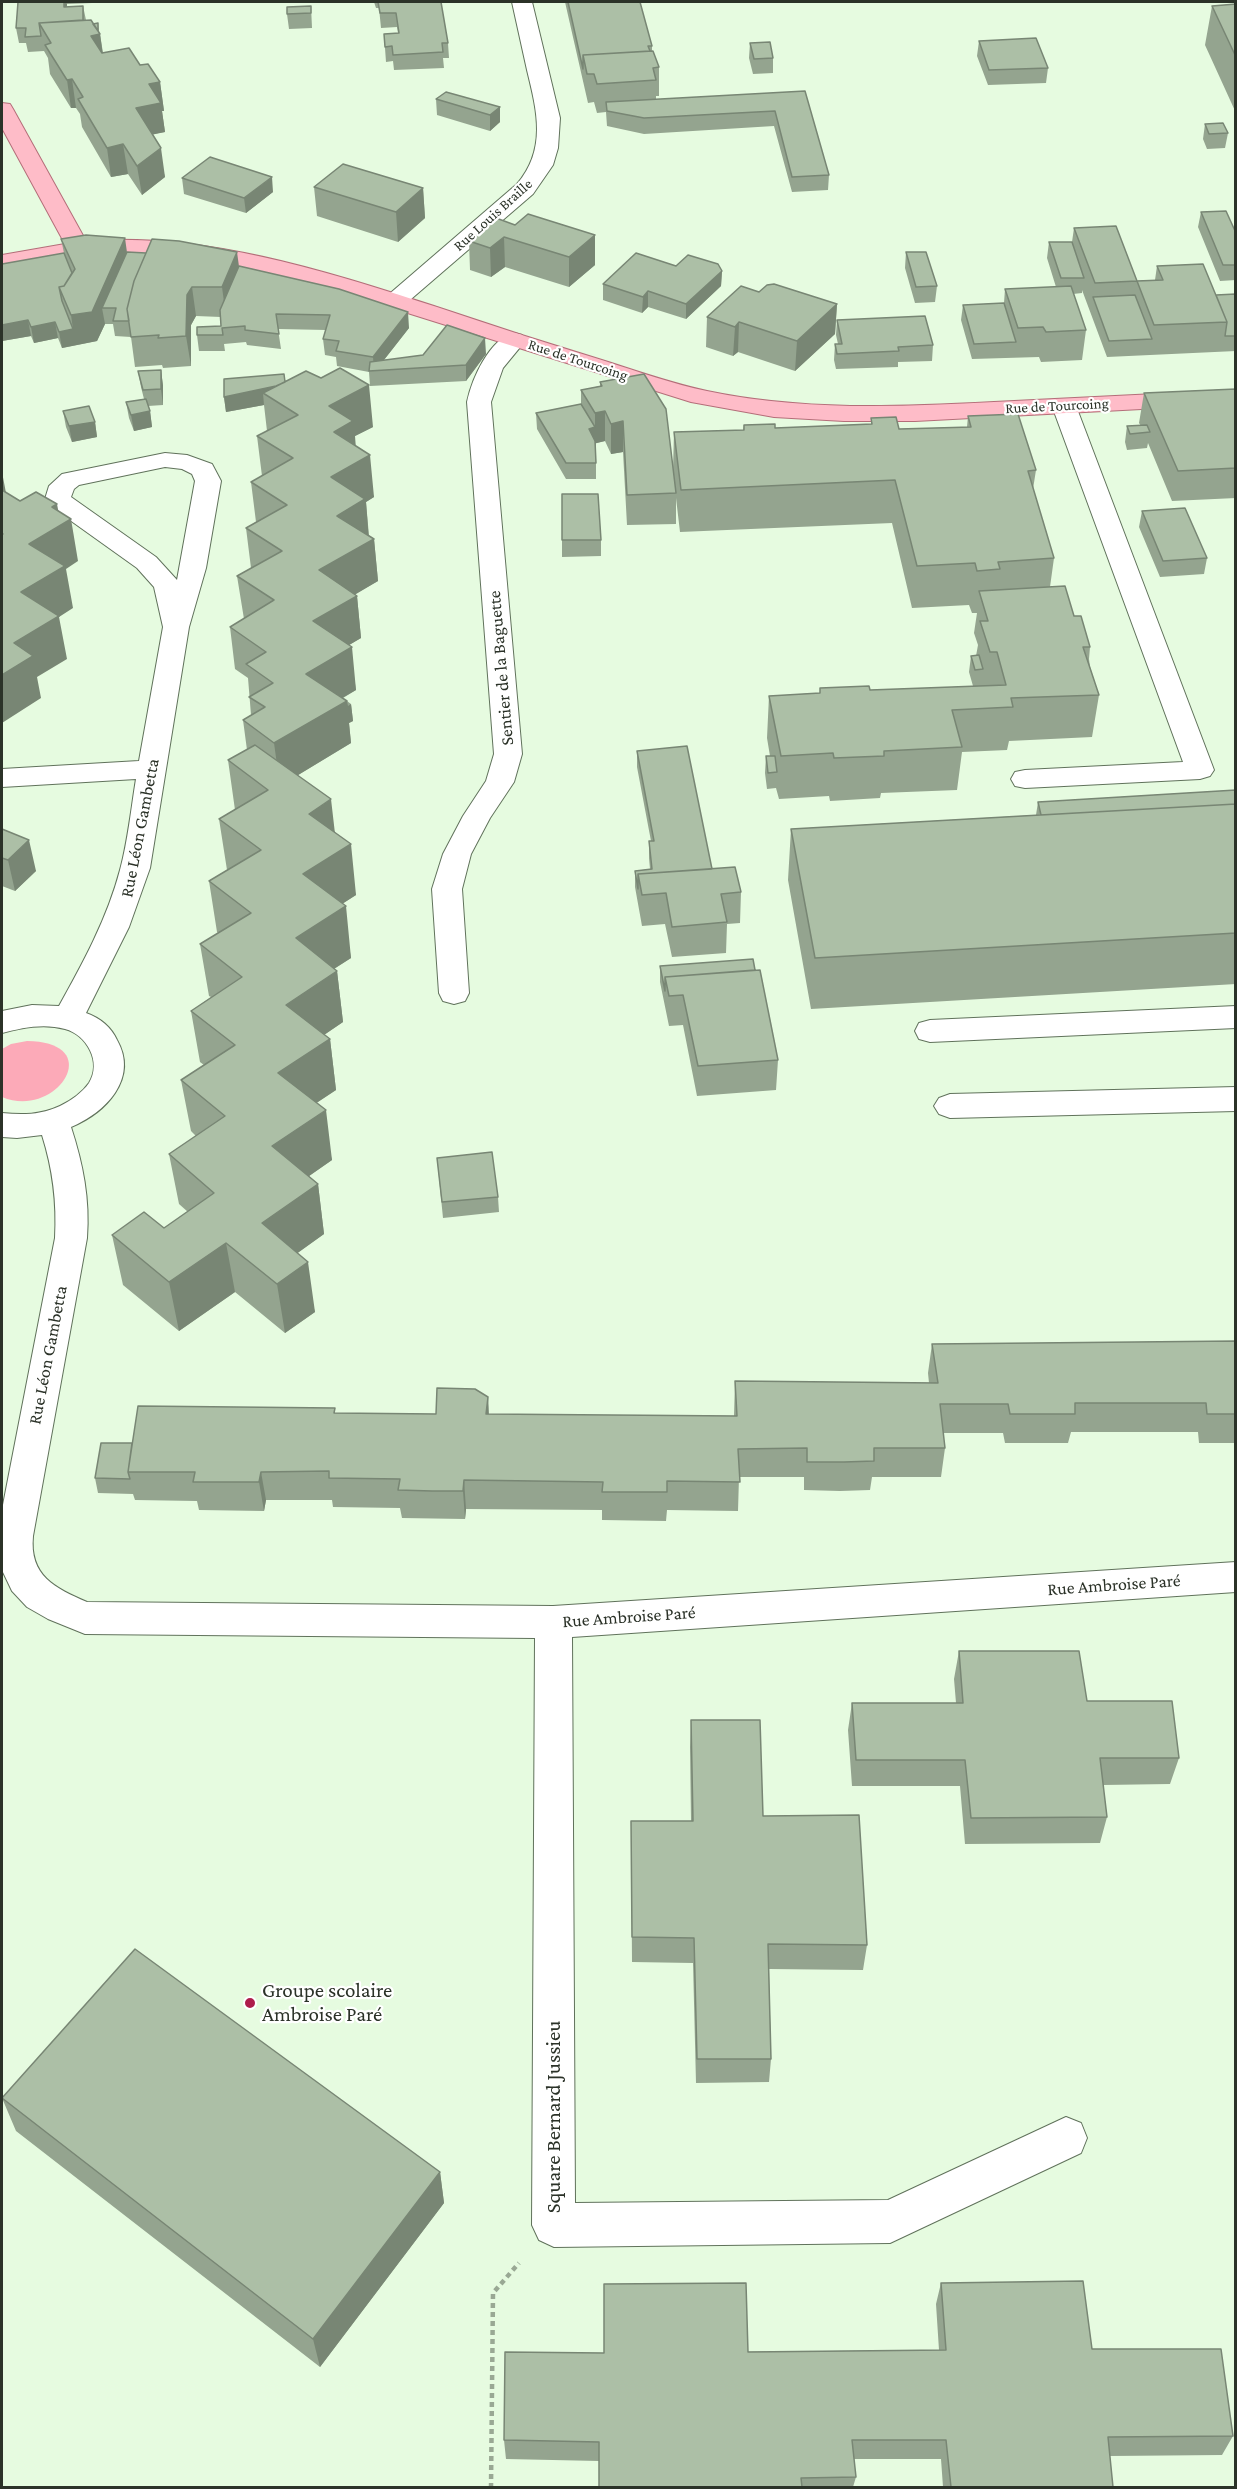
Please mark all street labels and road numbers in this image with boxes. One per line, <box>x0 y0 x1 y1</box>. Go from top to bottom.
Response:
street label: Rue Louis Braille <box>450 175 536 255</box>
street label: Rue de Tourcoing <box>526 335 630 385</box>
street label: Rue de Tourcoing <box>1005 394 1109 418</box>
street label: Sentier de la Baguette <box>483 590 519 746</box>
street label: Rue Léon Gambetta <box>116 757 164 899</box>
street label: Rue Léon Gambetta <box>24 1284 72 1426</box>
street label: Rue Ambroise Paré <box>1047 1570 1181 1600</box>
street label: Rue Ambroise Paré <box>562 1602 696 1632</box>
street label: Square Bernard Jussieu <box>541 2021 567 2213</box>

